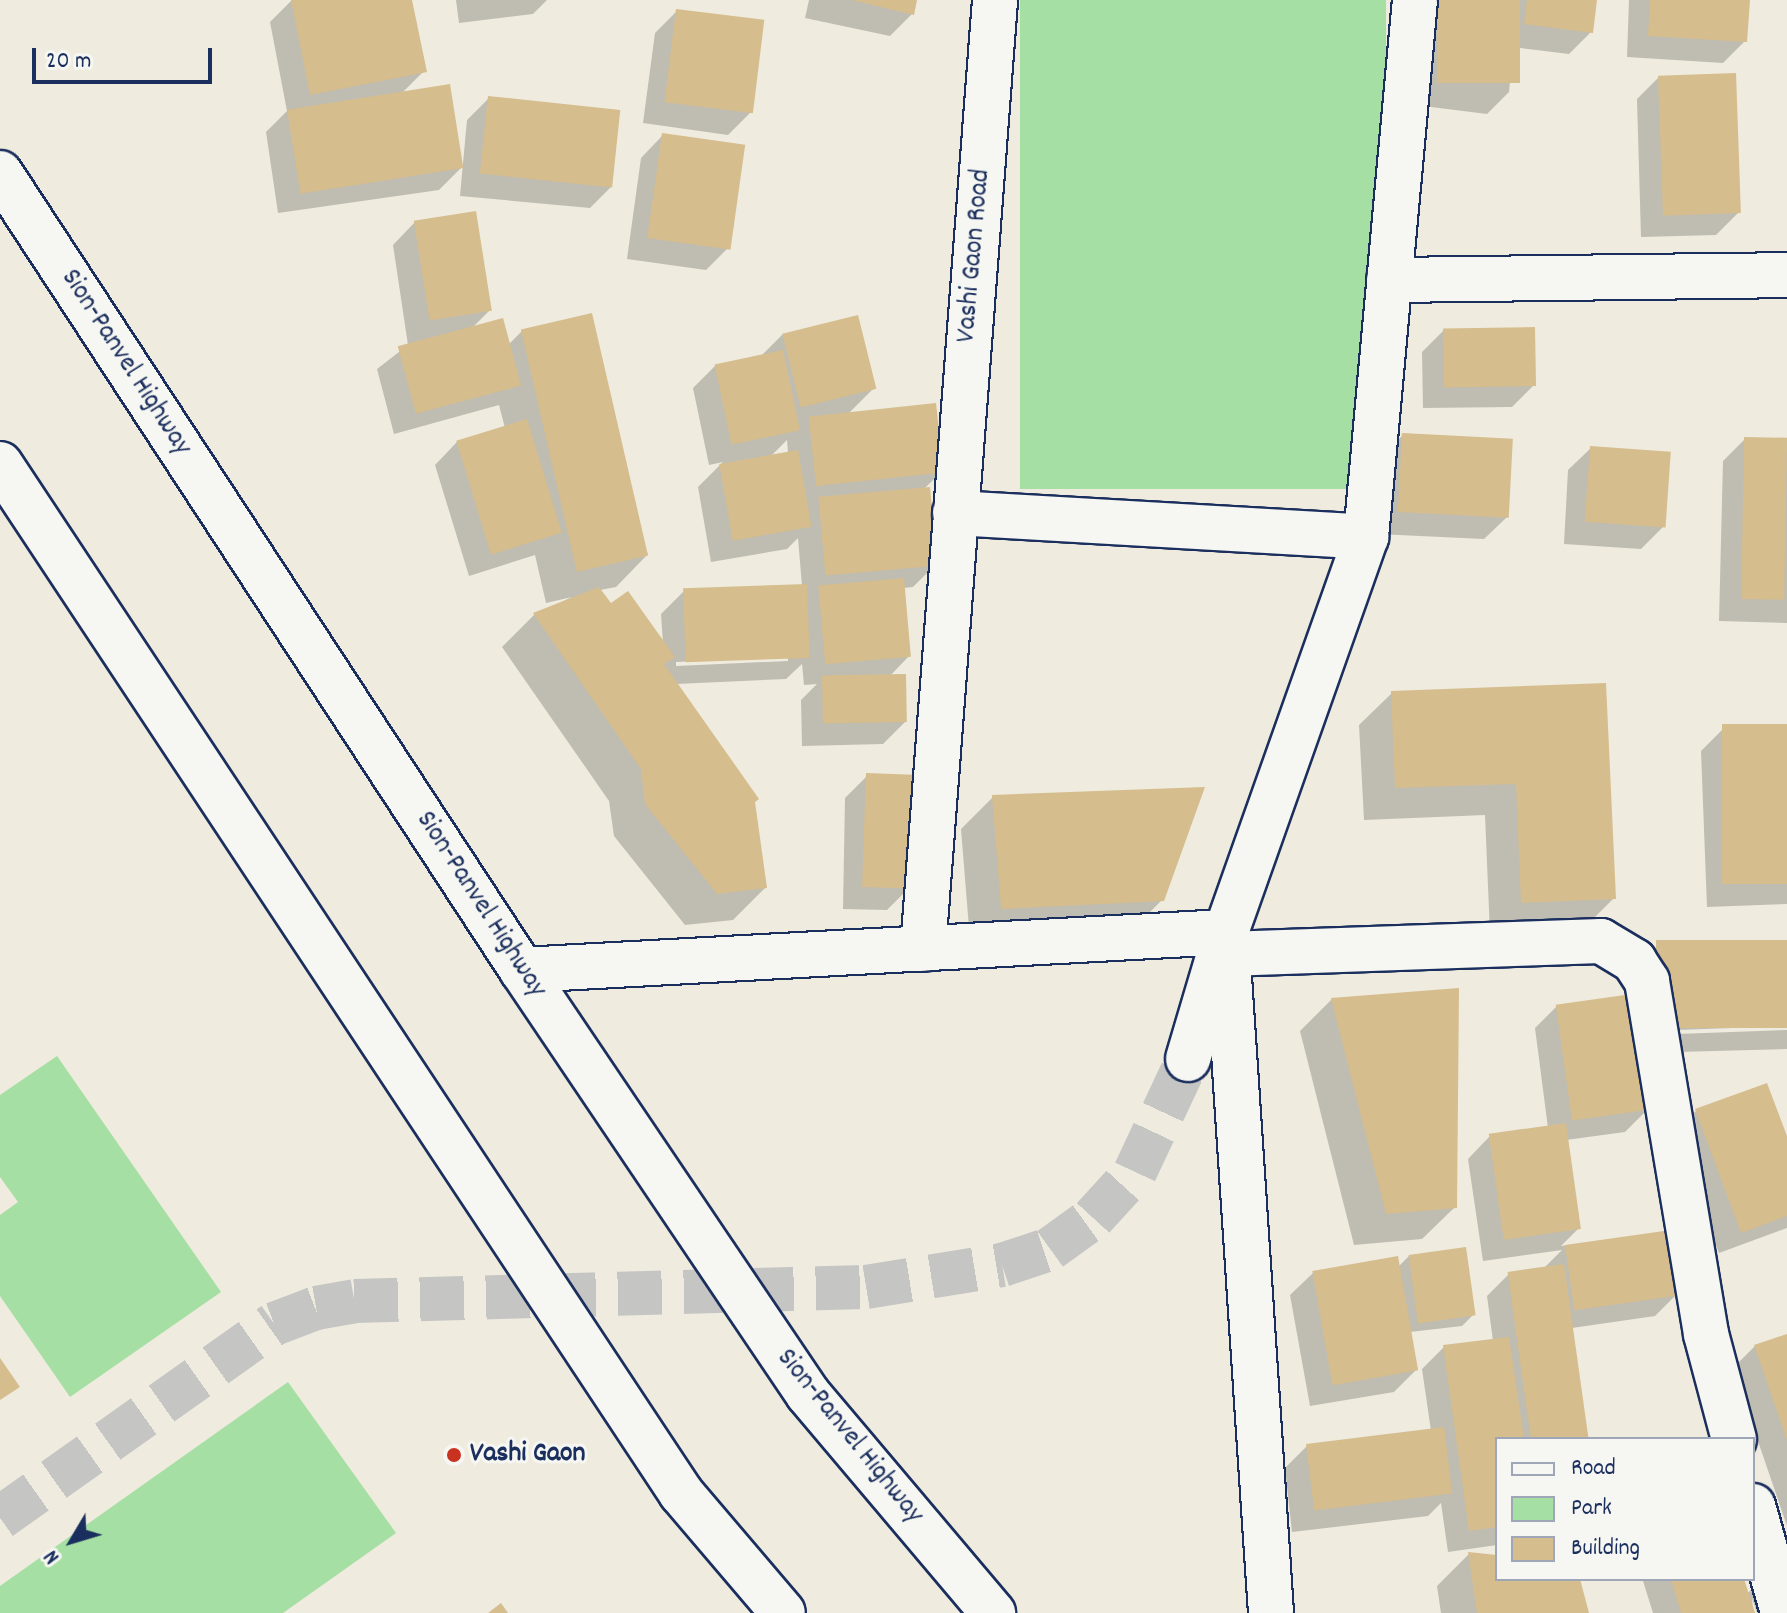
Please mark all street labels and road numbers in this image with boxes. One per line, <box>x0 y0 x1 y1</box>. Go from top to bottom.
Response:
street label: Vashi Gaon Road <box>951 168 999 344</box>
street label: Sion-Panvel Highway <box>52 264 198 462</box>
street label: Sion-Panvel Highway <box>407 806 553 1004</box>
street label: Sion-Panvel Highway <box>768 1343 930 1531</box>

